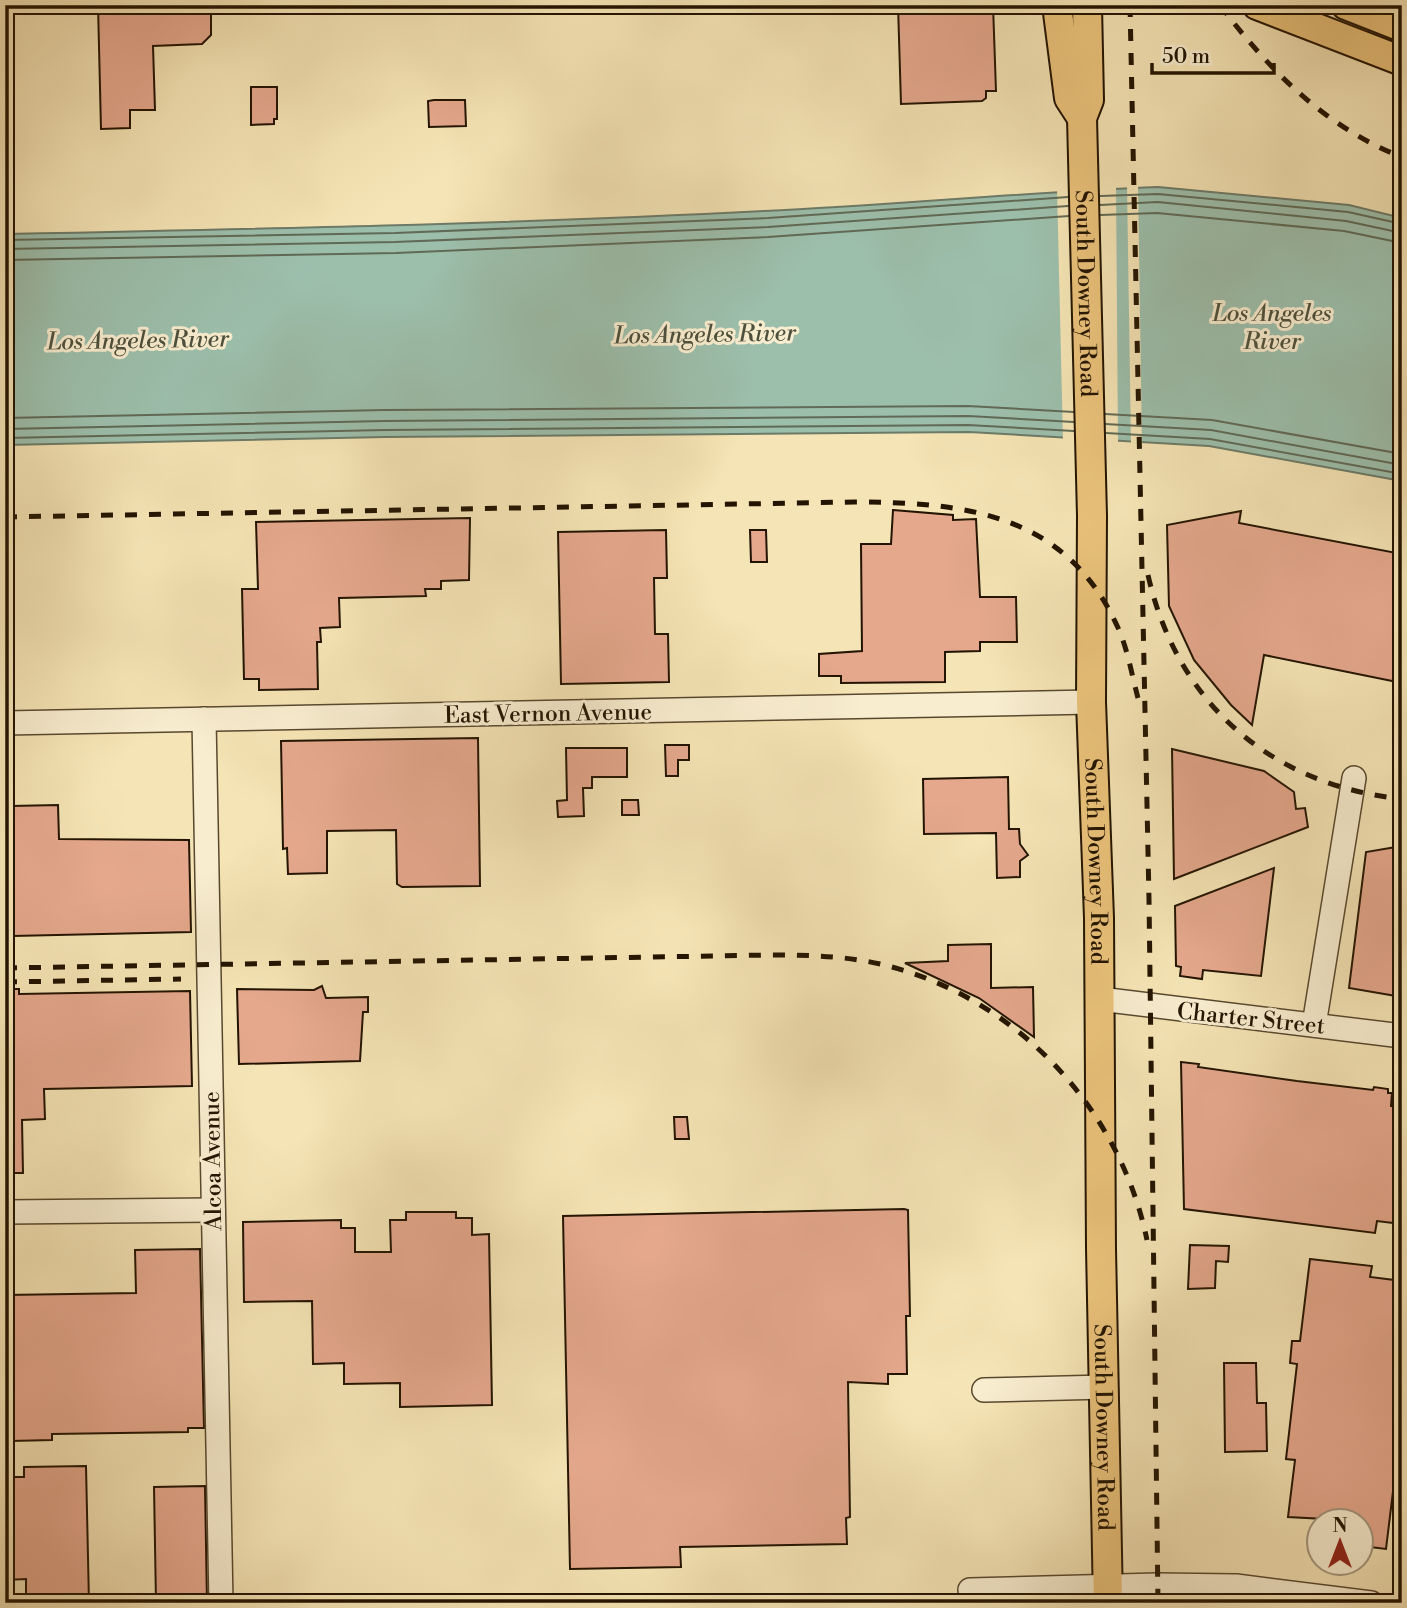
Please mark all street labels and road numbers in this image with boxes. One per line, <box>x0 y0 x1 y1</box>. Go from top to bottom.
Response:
street label: South Downey Road <box>1069 190 1102 397</box>
street label: East Vernon Avenue <box>444 698 652 730</box>
street label: South Downey Road <box>1078 758 1112 965</box>
street label: Charter Street <box>1176 997 1326 1041</box>
street label: Alcoa Avenue <box>198 1091 228 1232</box>
street label: South Downey Road <box>1087 1324 1120 1531</box>

